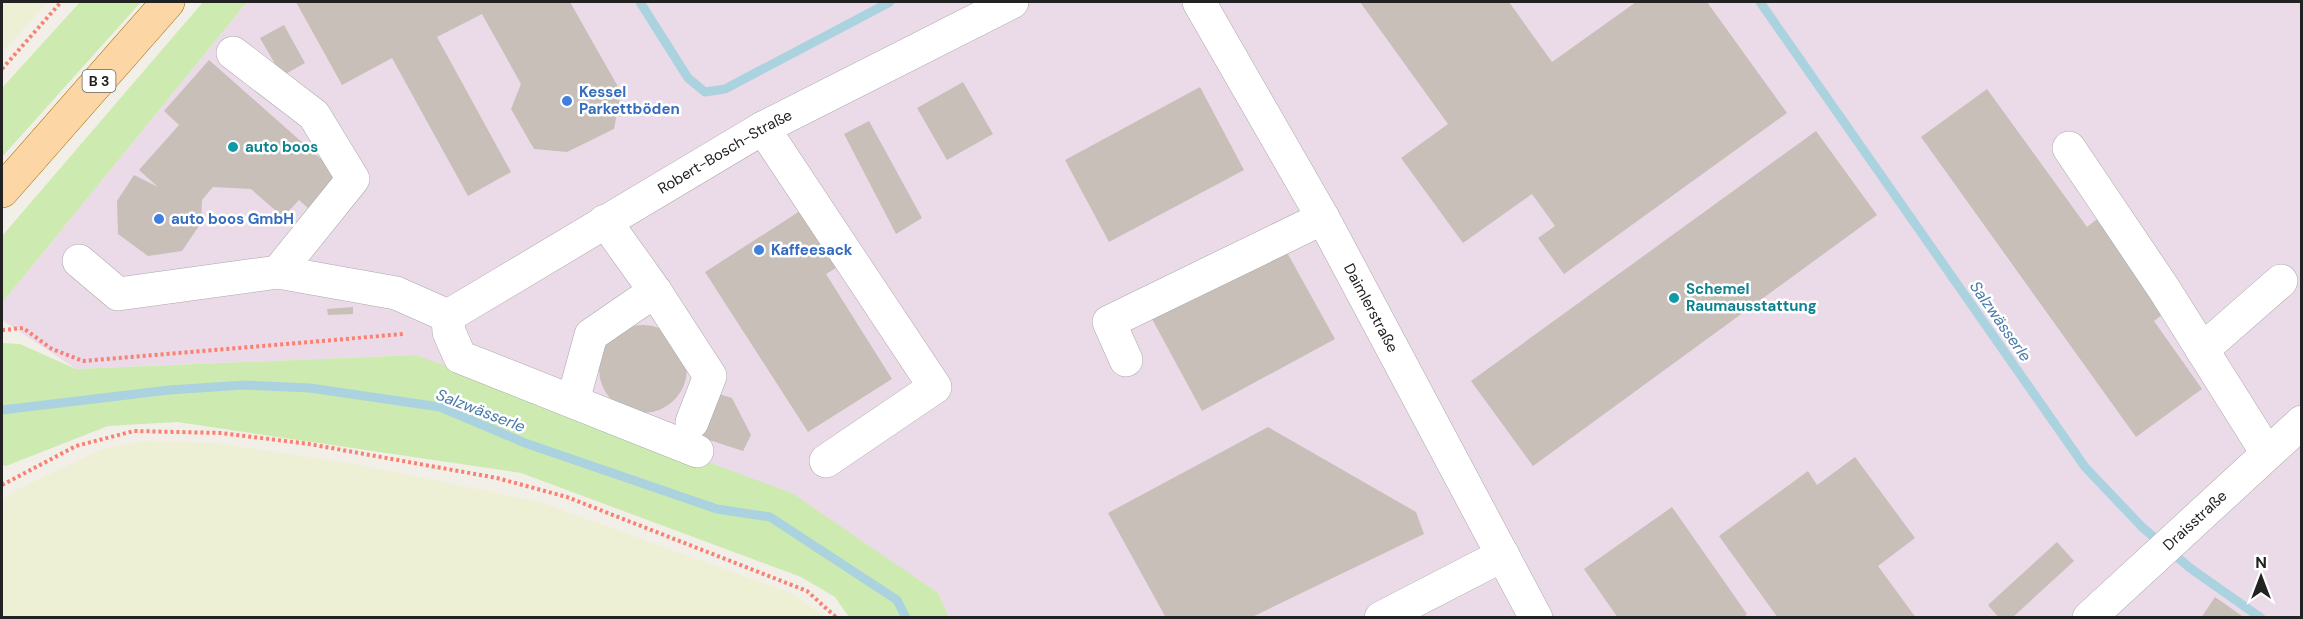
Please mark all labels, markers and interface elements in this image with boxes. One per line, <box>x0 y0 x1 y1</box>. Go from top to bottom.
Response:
road number: B 3 <box>82 70 116 92</box>
place label: Kessel Parkettböden <box>579 82 680 119</box>
marker: Kessel Parkettböden <box>560 94 574 108</box>
street label: Robert-Bosch-Straße <box>654 105 795 199</box>
place label: auto boos <box>245 137 318 157</box>
marker: auto boos <box>226 140 240 154</box>
place label: auto boos GmbH <box>171 209 294 229</box>
marker: auto boos GmbH <box>152 212 166 226</box>
place label: Kaffeesack <box>771 240 853 260</box>
marker: Kaffeesack <box>752 243 766 257</box>
street label: Daimlerstraße <box>1339 260 1403 356</box>
water label: Salzwässerle <box>1965 277 2036 366</box>
place label: Schemel Raumausstattung <box>1686 279 1817 316</box>
marker: Schemel Raumausstattung <box>1667 291 1681 305</box>
water label: Salzwässerle <box>433 384 528 437</box>
street label: Draisstraße <box>2159 486 2231 555</box>
north arrow <box>2231 547 2291 607</box>
text: N <box>2255 552 2267 573</box>

